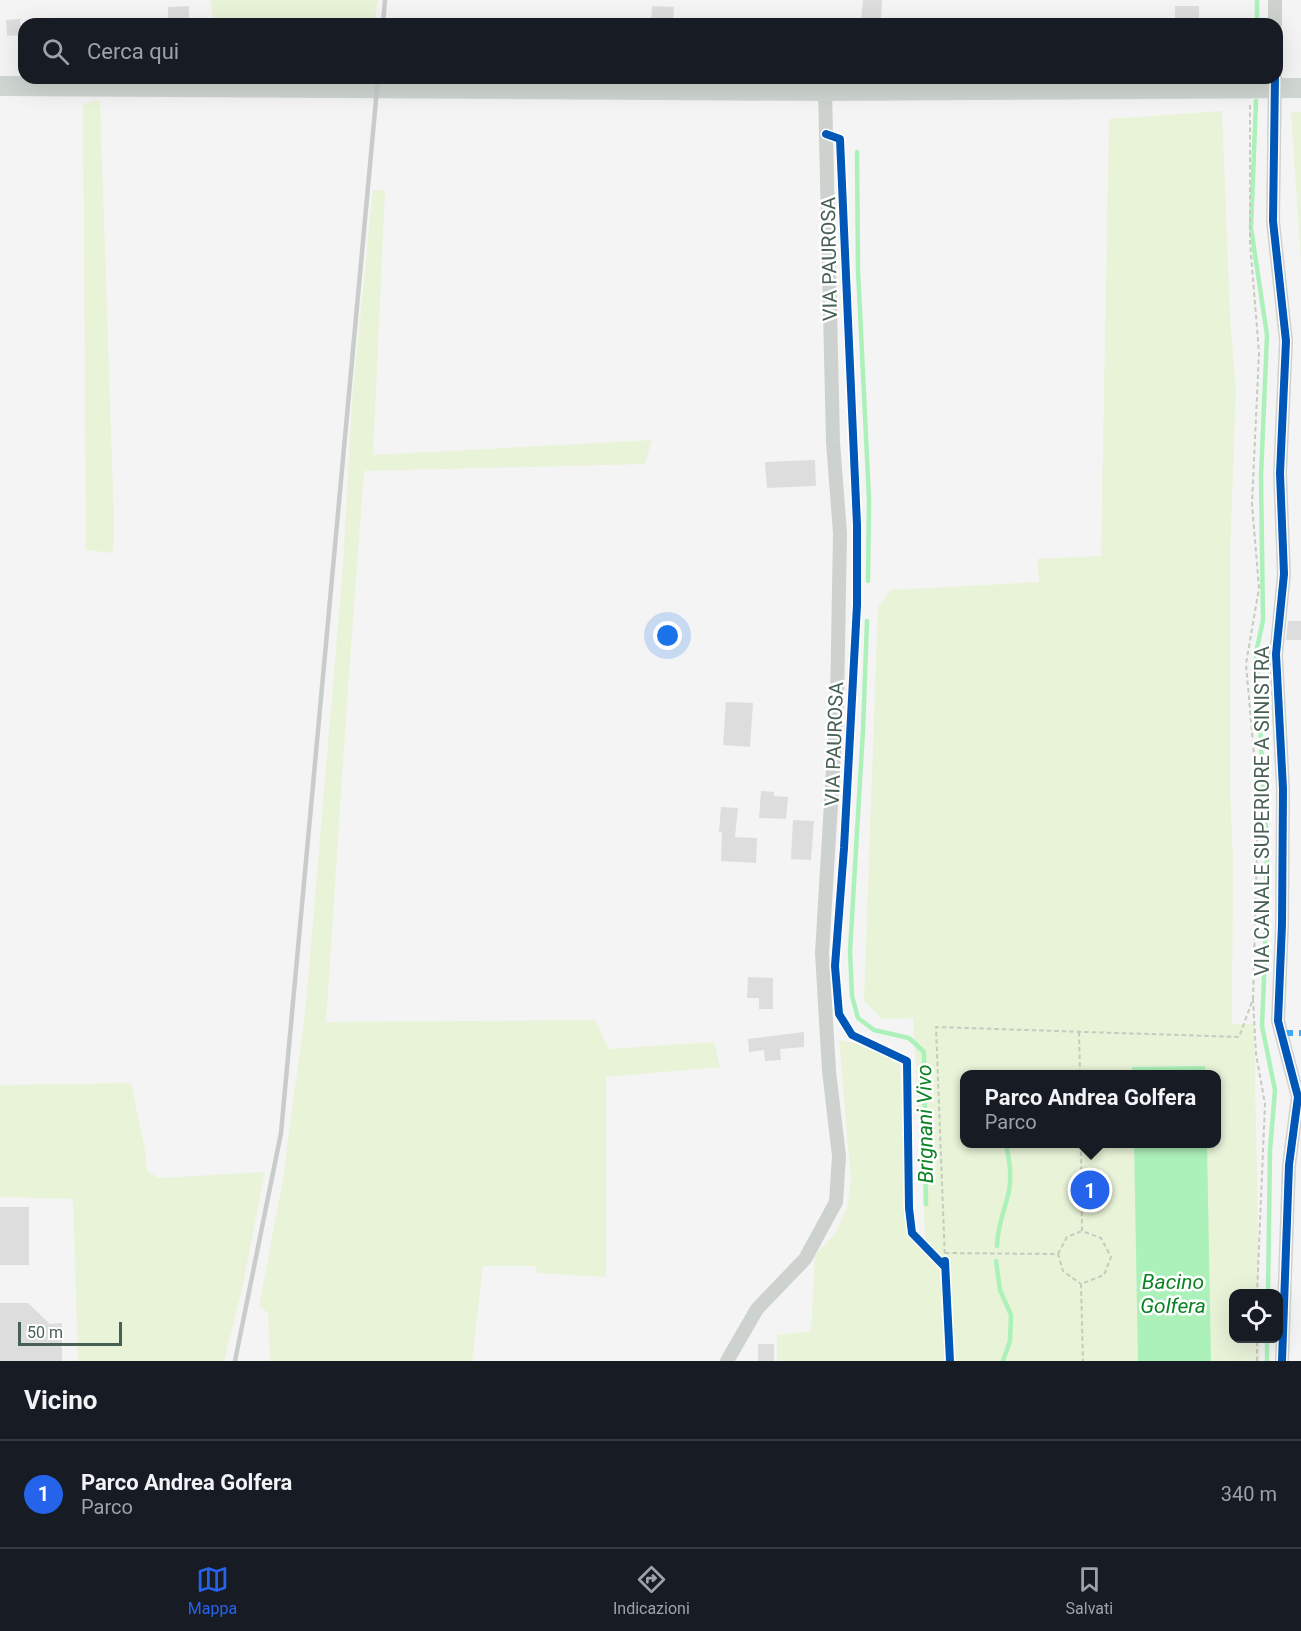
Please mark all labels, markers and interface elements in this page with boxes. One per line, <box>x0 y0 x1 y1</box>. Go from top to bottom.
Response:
search box <box>18 18 1283 84</box>
icon: search <box>39 35 72 68</box>
text: Cerca qui <box>87 39 179 64</box>
street label: VIA PAUROSA <box>816 197 842 321</box>
your location <box>653 621 682 650</box>
street label: VIA CANALE SUPERIORE A SINISTRA <box>1250 646 1274 976</box>
street label: VIA PAUROSA <box>820 681 848 807</box>
water label: Brignani Vivo <box>912 1064 938 1184</box>
popup <box>960 1070 1221 1148</box>
text: Parco Andrea Golfera <box>985 1085 1196 1110</box>
text: Parco <box>985 1110 1037 1134</box>
pin: 1 <box>1070 1168 1110 1212</box>
water label: Bacino Golfera <box>1140 1270 1206 1318</box>
map controls <box>1229 1289 1283 1343</box>
button: locate <box>1229 1289 1283 1343</box>
scale bar <box>18 1319 122 1346</box>
text: 50 m <box>27 1323 63 1342</box>
text: Vicino <box>24 1385 98 1415</box>
text: Parco Andrea Golfera <box>81 1470 292 1495</box>
text: 1 <box>38 1482 49 1506</box>
text: 340 m <box>1221 1482 1277 1506</box>
text: Parco <box>81 1495 133 1519</box>
tab: Mappa <box>188 1563 237 1618</box>
tab: Indicazioni <box>613 1563 690 1618</box>
tab: Salvati <box>1066 1563 1113 1618</box>

